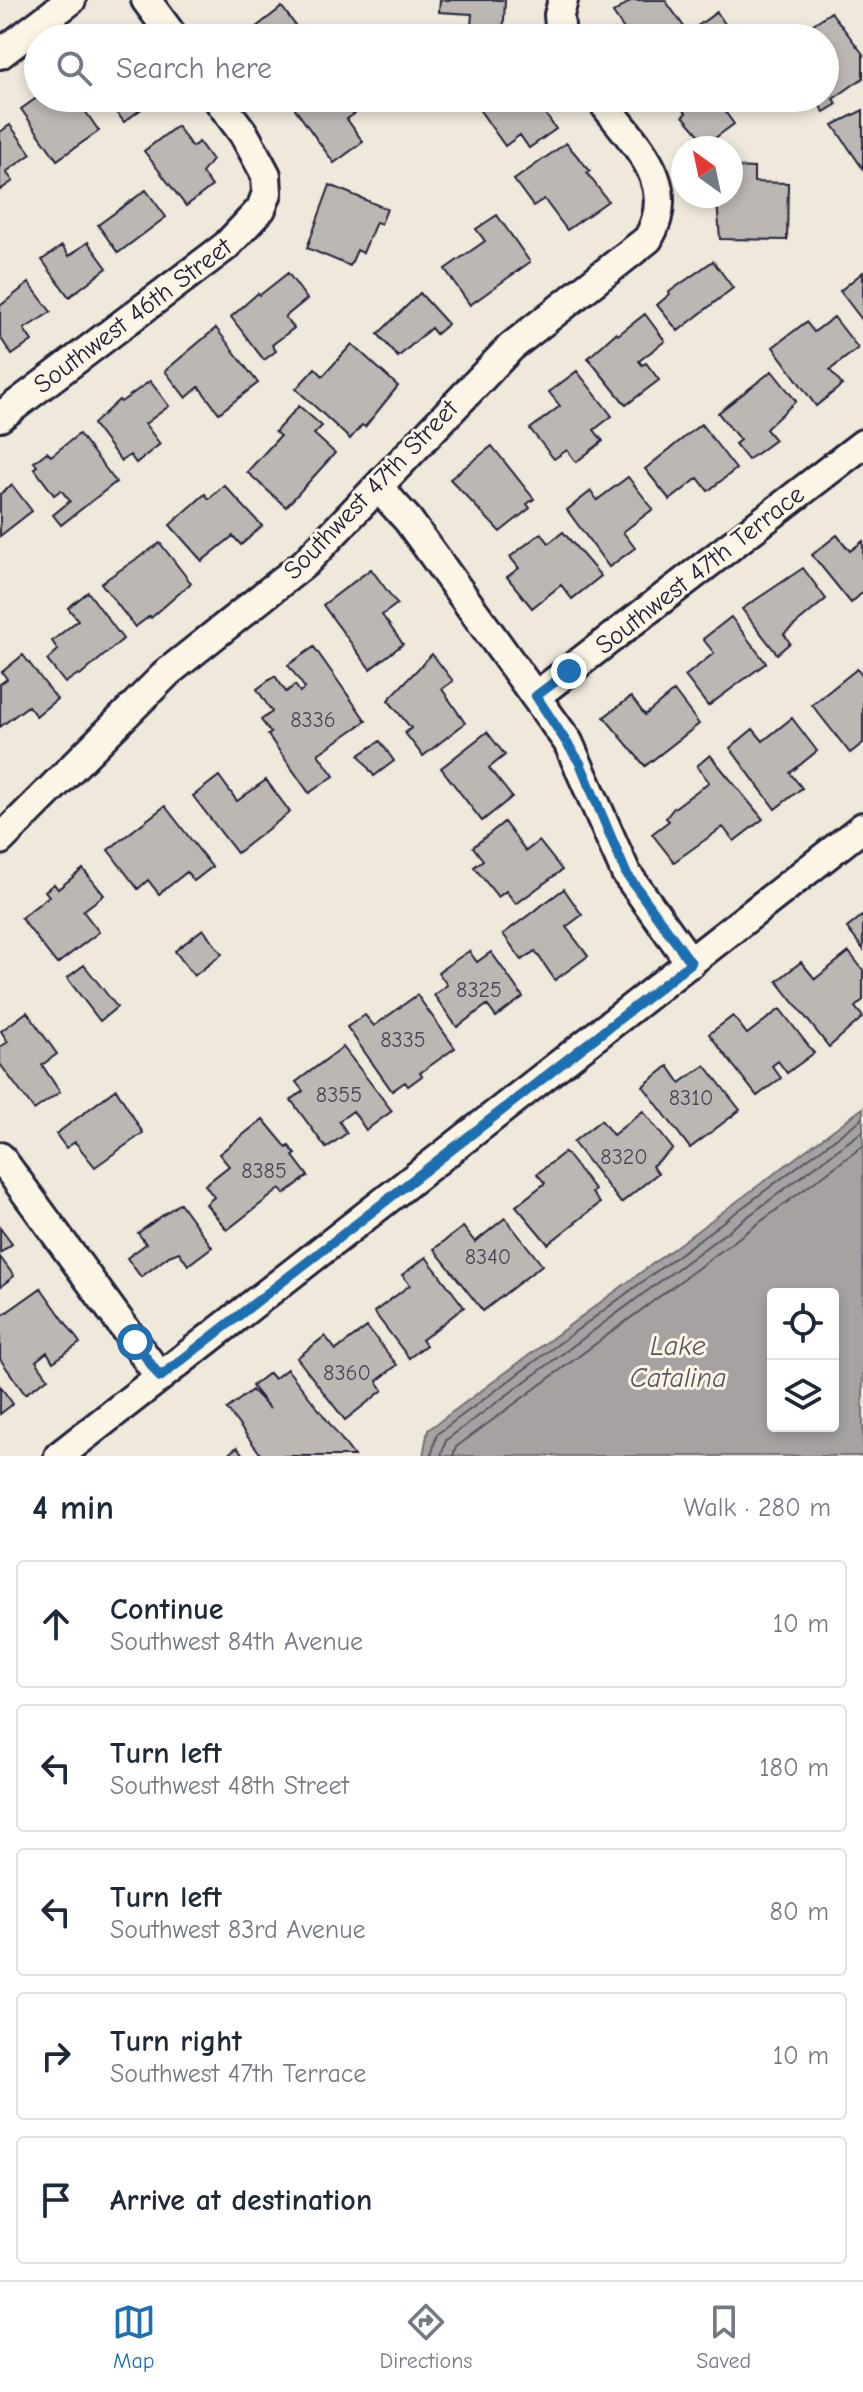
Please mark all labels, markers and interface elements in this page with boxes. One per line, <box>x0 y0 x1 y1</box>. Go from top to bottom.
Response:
search box <box>24 24 839 112</box>
icon: search <box>52 46 96 90</box>
text: Search here <box>116 51 272 86</box>
north arrow <box>671 136 743 208</box>
street label: Southwest 46th Street <box>28 231 239 400</box>
street label: Southwest 47th Street <box>278 393 465 586</box>
street label: Southwest 47th Terrace <box>590 479 810 661</box>
route end <box>551 653 587 689</box>
house number: 8336 <box>290 707 336 733</box>
house number: 8325 <box>456 977 502 1003</box>
house number: 8335 <box>380 1027 426 1053</box>
house number: 8355 <box>316 1082 362 1108</box>
house number: 8310 <box>669 1085 713 1111</box>
house number: 8320 <box>600 1144 648 1170</box>
house number: 8385 <box>241 1158 287 1184</box>
house number: 8340 <box>465 1244 511 1270</box>
map controls <box>767 1288 839 1432</box>
button: locate <box>767 1288 839 1360</box>
route start <box>117 1324 153 1360</box>
water label: Lake Catalina <box>630 1330 726 1394</box>
house number: 8360 <box>323 1360 371 1386</box>
button: layers <box>767 1360 839 1432</box>
text: 4 min <box>32 1488 114 1528</box>
text: Walk · 280 m <box>684 1493 831 1523</box>
text: Continue <box>110 1592 224 1627</box>
icon: ahead <box>34 1602 78 1646</box>
text: 10 m <box>773 1609 829 1639</box>
text: Southwest 84th Avenue <box>110 1627 363 1657</box>
text: Turn left <box>110 1736 222 1771</box>
icon: left <box>34 1746 78 1790</box>
text: 180 m <box>759 1753 829 1783</box>
text: Southwest 48th Street <box>110 1771 349 1801</box>
text: Turn left <box>110 1880 222 1915</box>
icon: left <box>34 1890 78 1934</box>
text: 80 m <box>770 1897 829 1927</box>
text: Southwest 83rd Avenue <box>110 1915 366 1945</box>
text: Turn right <box>110 2024 242 2059</box>
icon: right <box>34 2034 78 2078</box>
text: 10 m <box>773 2041 829 2071</box>
text: Southwest 47th Terrace <box>110 2059 366 2089</box>
icon: arrive <box>34 2178 78 2222</box>
text: Arrive at destination <box>110 2183 372 2218</box>
tab: Map <box>112 2300 156 2374</box>
tab: Directions <box>380 2300 473 2374</box>
tab: Saved <box>696 2300 751 2374</box>

